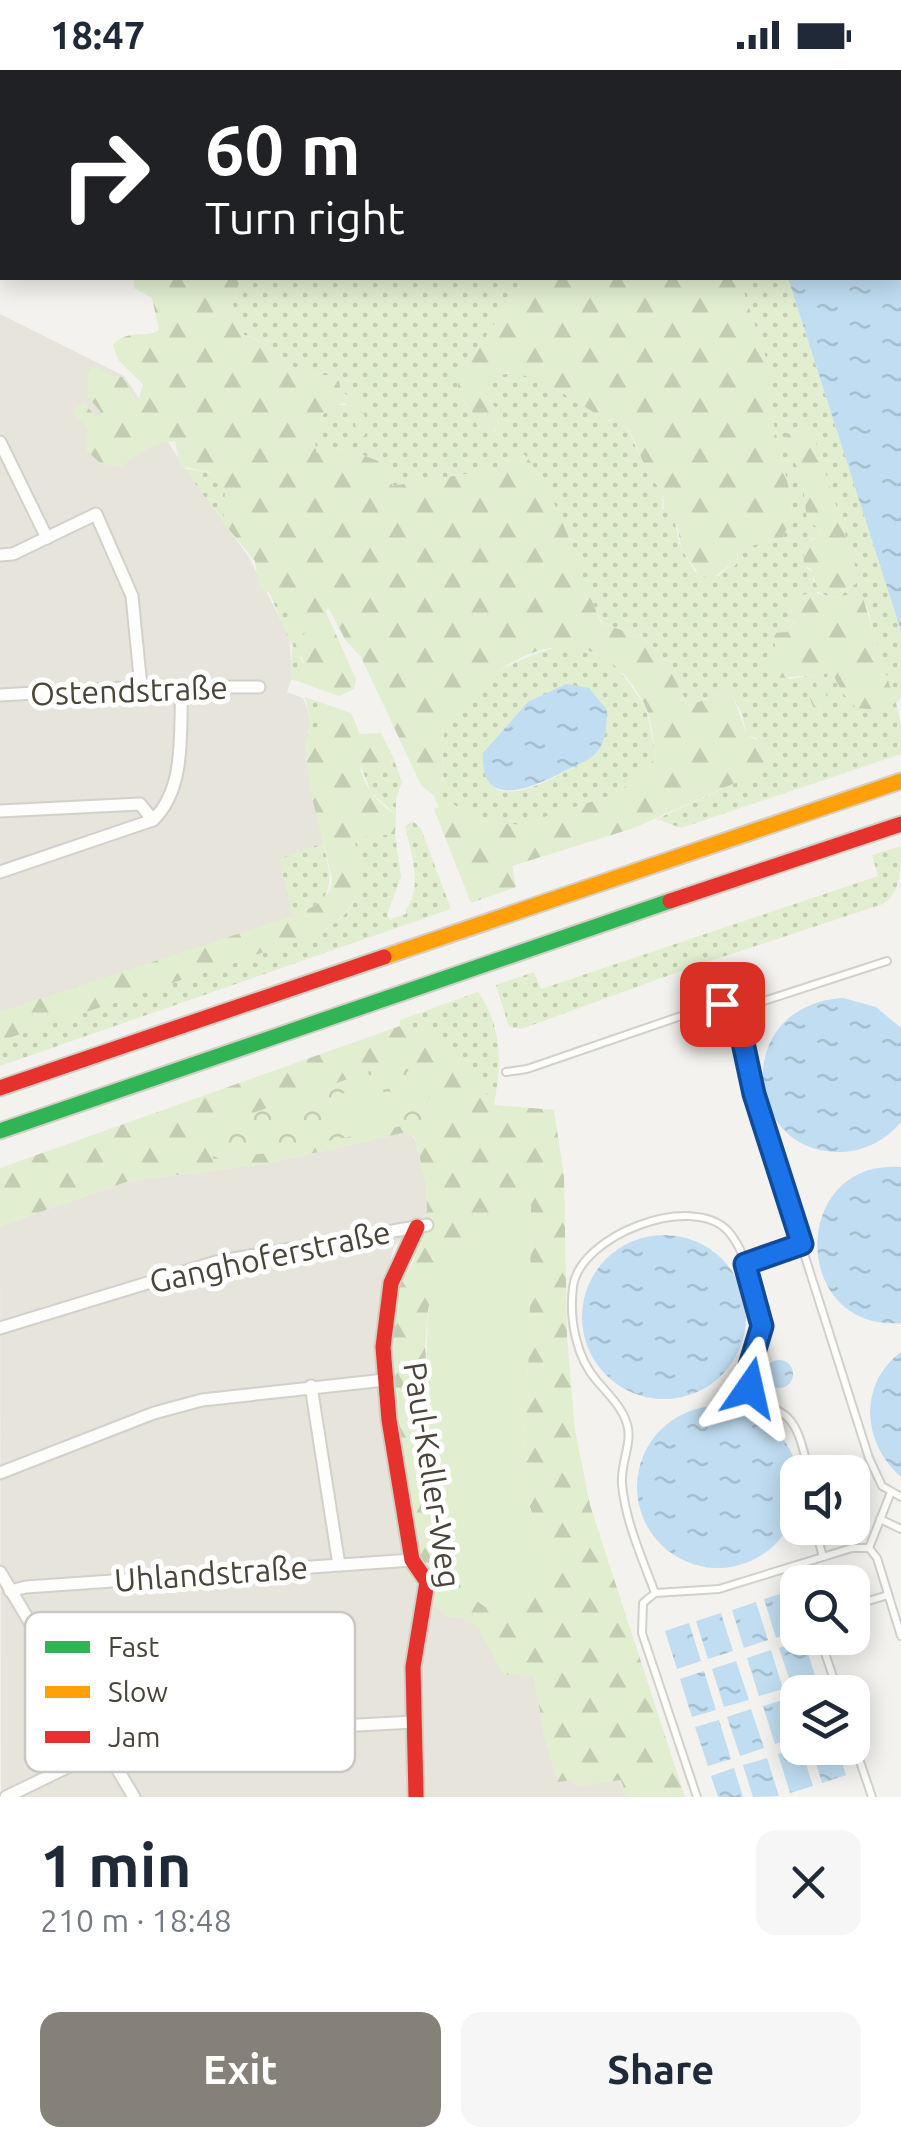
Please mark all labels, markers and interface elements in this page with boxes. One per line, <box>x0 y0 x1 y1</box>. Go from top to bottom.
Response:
text: 18:47 <box>50 14 145 56</box>
icon: right <box>40 110 170 240</box>
text: 60 m <box>205 110 361 188</box>
text: Turn right <box>205 192 405 243</box>
street label: Ostendstraße <box>29 669 228 711</box>
pin <box>680 962 765 1047</box>
icon: arrive <box>695 977 750 1032</box>
street label: Ganghoferstraße <box>146 1213 393 1299</box>
position arrow <box>698 1336 802 1440</box>
street label: Paul-Keller-Weg <box>397 1359 469 1590</box>
map controls <box>780 1455 870 1765</box>
button: sound <box>780 1455 870 1545</box>
street label: Uhlandstraße <box>113 1548 309 1598</box>
button: search <box>780 1565 870 1655</box>
legend <box>25 1612 355 1772</box>
text: Fast <box>108 1631 159 1662</box>
button: layers <box>780 1675 870 1765</box>
text: Slow <box>108 1676 168 1707</box>
text: Jam <box>108 1721 160 1752</box>
button: close <box>756 1830 861 1935</box>
text: 1 min <box>40 1831 192 1898</box>
text: 210 m · 18:48 <box>40 1902 232 1938</box>
button: Exit <box>40 2012 441 2127</box>
button: Share <box>461 2012 861 2127</box>

